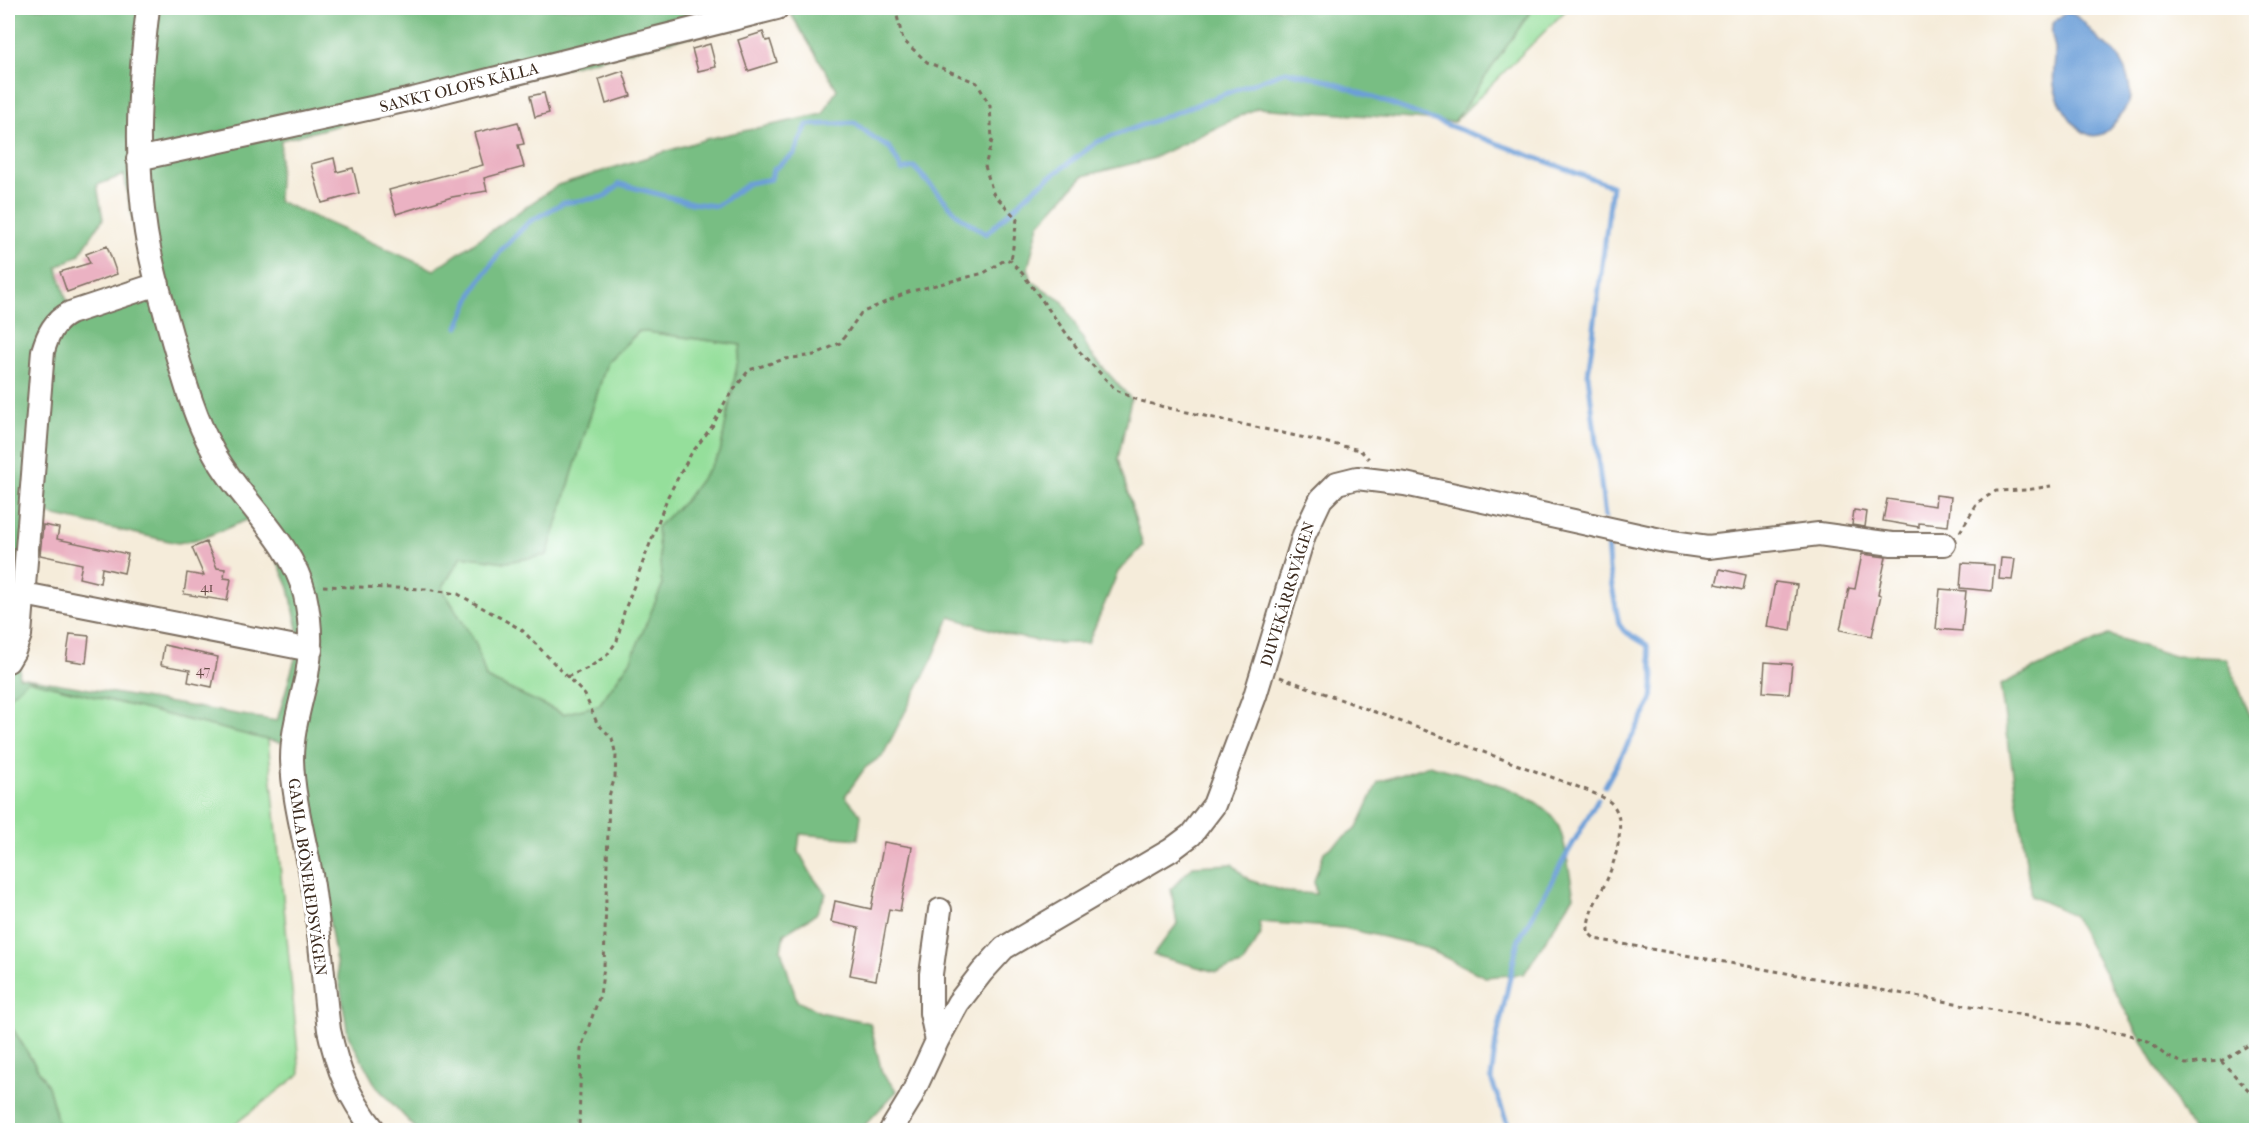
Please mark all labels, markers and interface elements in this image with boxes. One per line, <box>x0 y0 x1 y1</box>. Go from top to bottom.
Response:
street label: SANKT OLOFS KÄLLA <box>378 58 541 116</box>
street label: DUVEKÄRRSVÄGEN <box>1256 519 1319 669</box>
house number: 41 <box>200 579 214 596</box>
house number: 47 <box>196 662 211 679</box>
street label: GAMLA BÖNEREDSVÄGEN <box>284 777 331 977</box>

